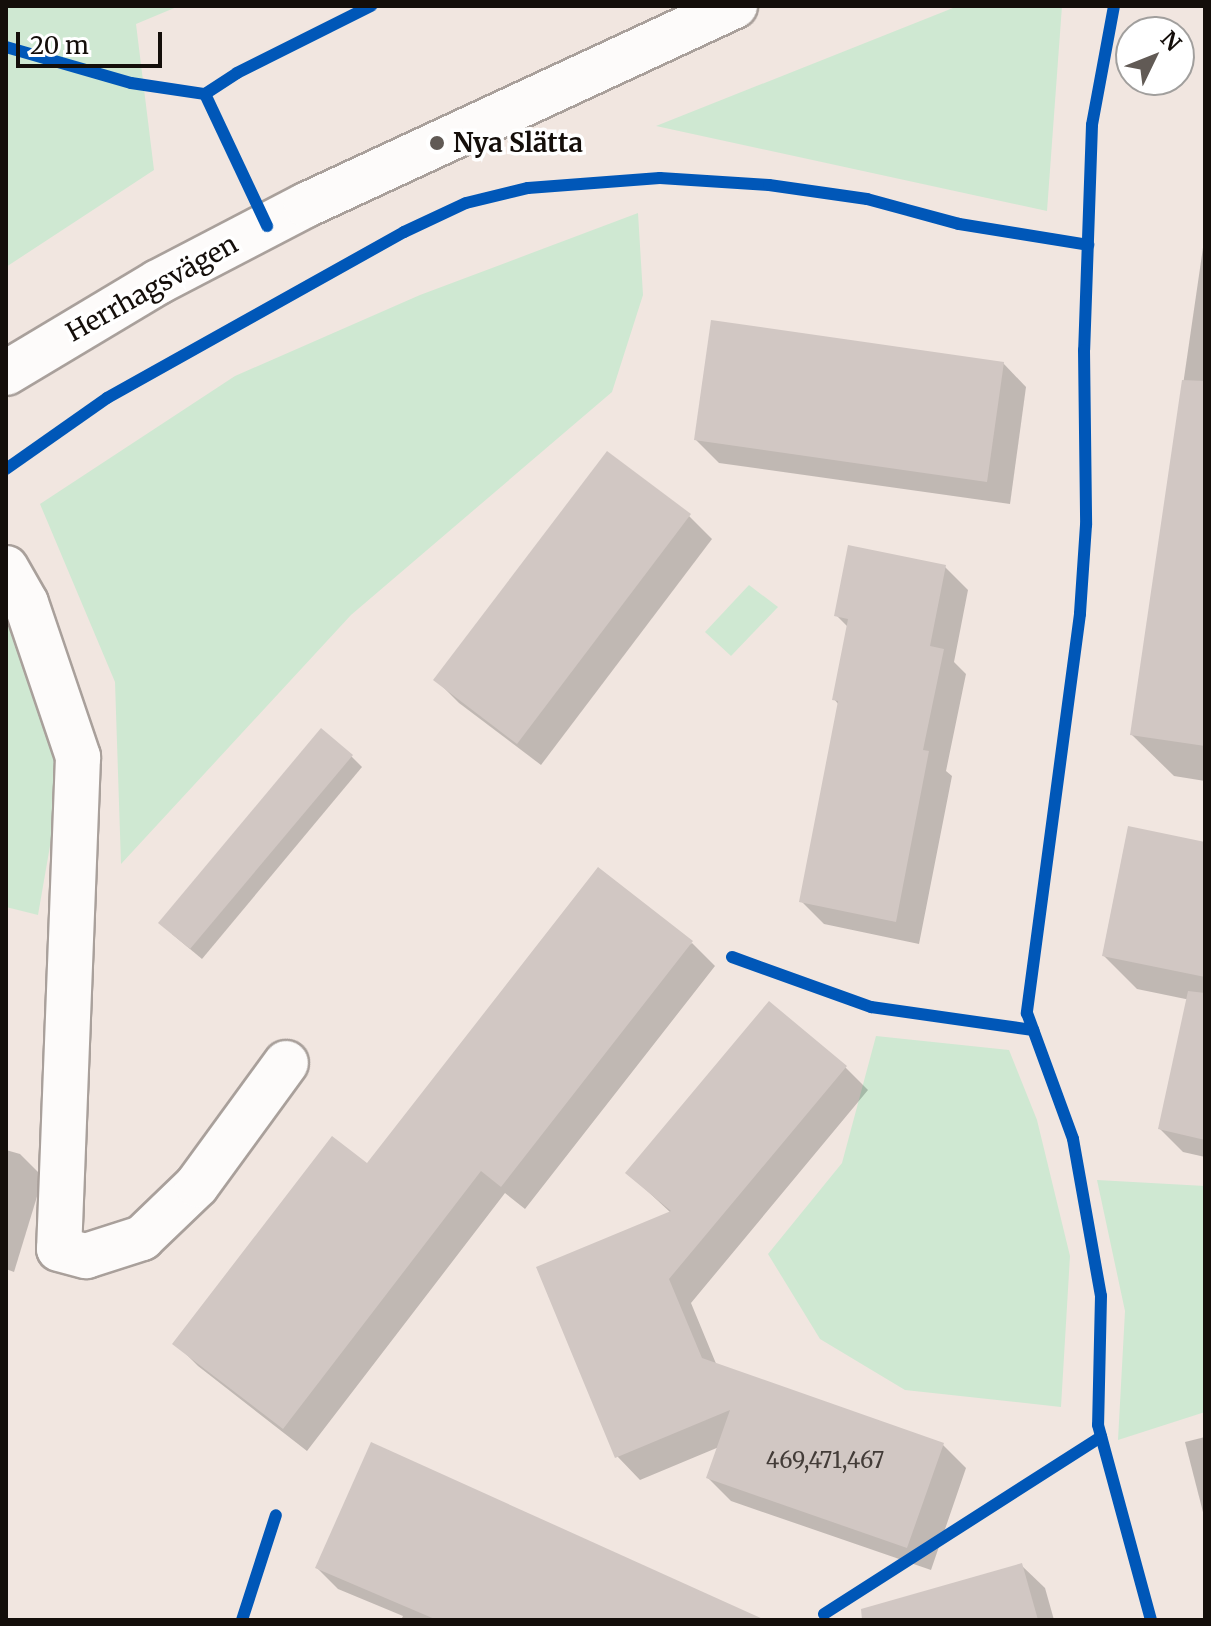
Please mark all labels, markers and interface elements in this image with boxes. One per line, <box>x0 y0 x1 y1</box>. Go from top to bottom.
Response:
scale bar <box>20 16 166 66</box>
north arrow <box>1115 16 1195 96</box>
text: N <box>1155 25 1187 57</box>
text: 20 m <box>30 30 89 61</box>
place label: Nya Slätta <box>453 127 583 159</box>
marker: Nya Slätta <box>428 134 446 152</box>
street label: Herrhagsvägen <box>61 228 243 348</box>
house number: 469,471,467 <box>766 1448 884 1474</box>

